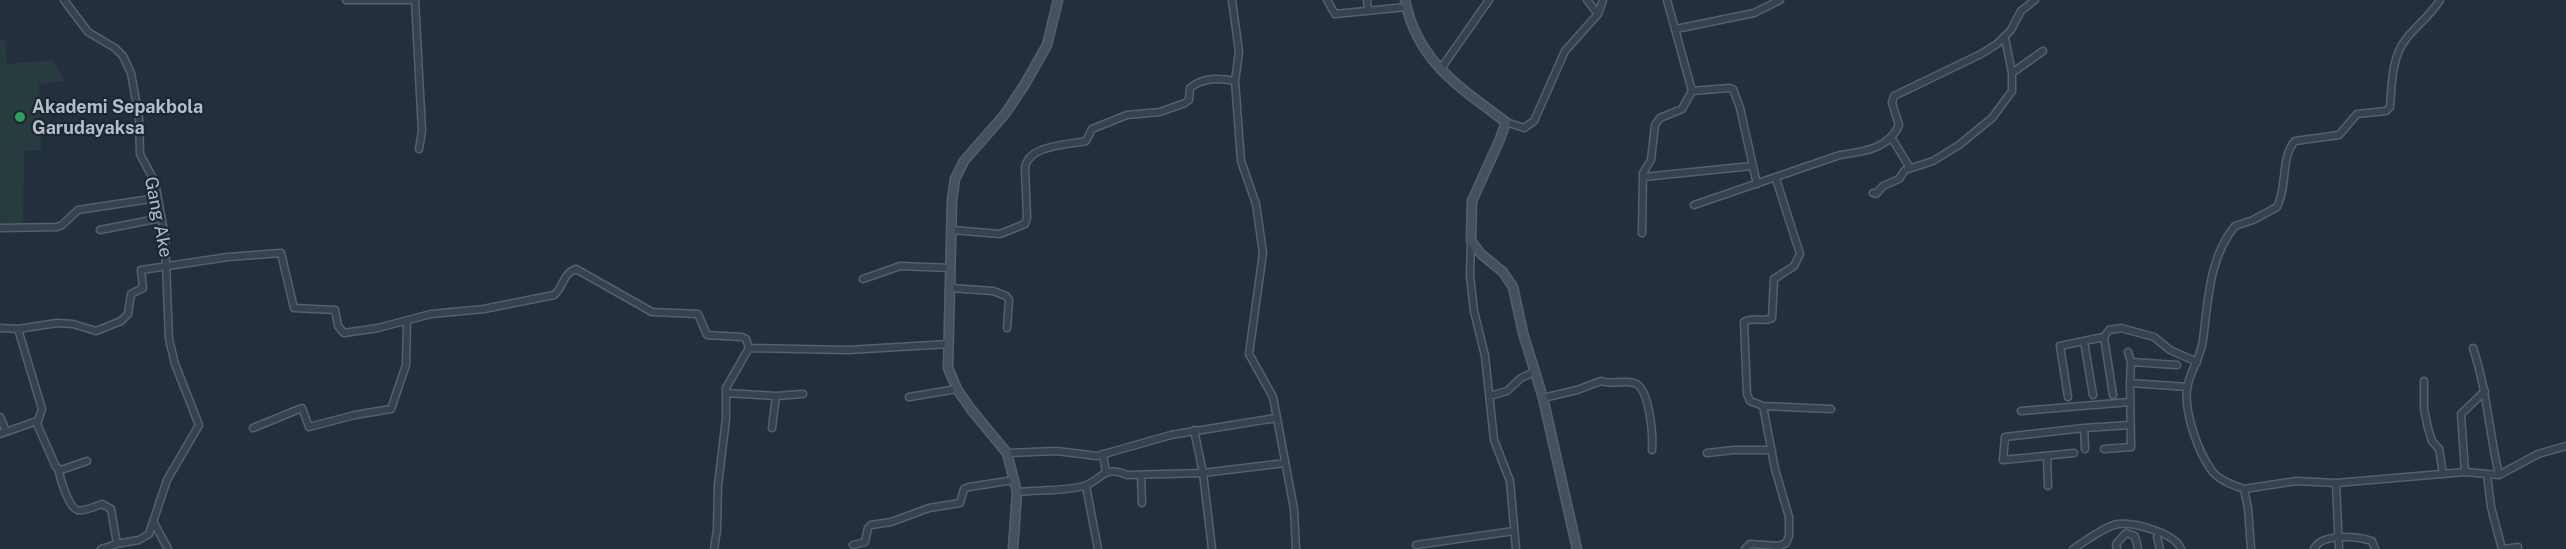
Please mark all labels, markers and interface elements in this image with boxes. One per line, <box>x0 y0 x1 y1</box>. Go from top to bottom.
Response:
place label: Akademi Sepakbola Garudayaksa <box>32 96 203 138</box>
marker: Akademi Sepakbola Garudayaksa <box>13 110 27 124</box>
street label: Gang Ake <box>140 175 176 259</box>

